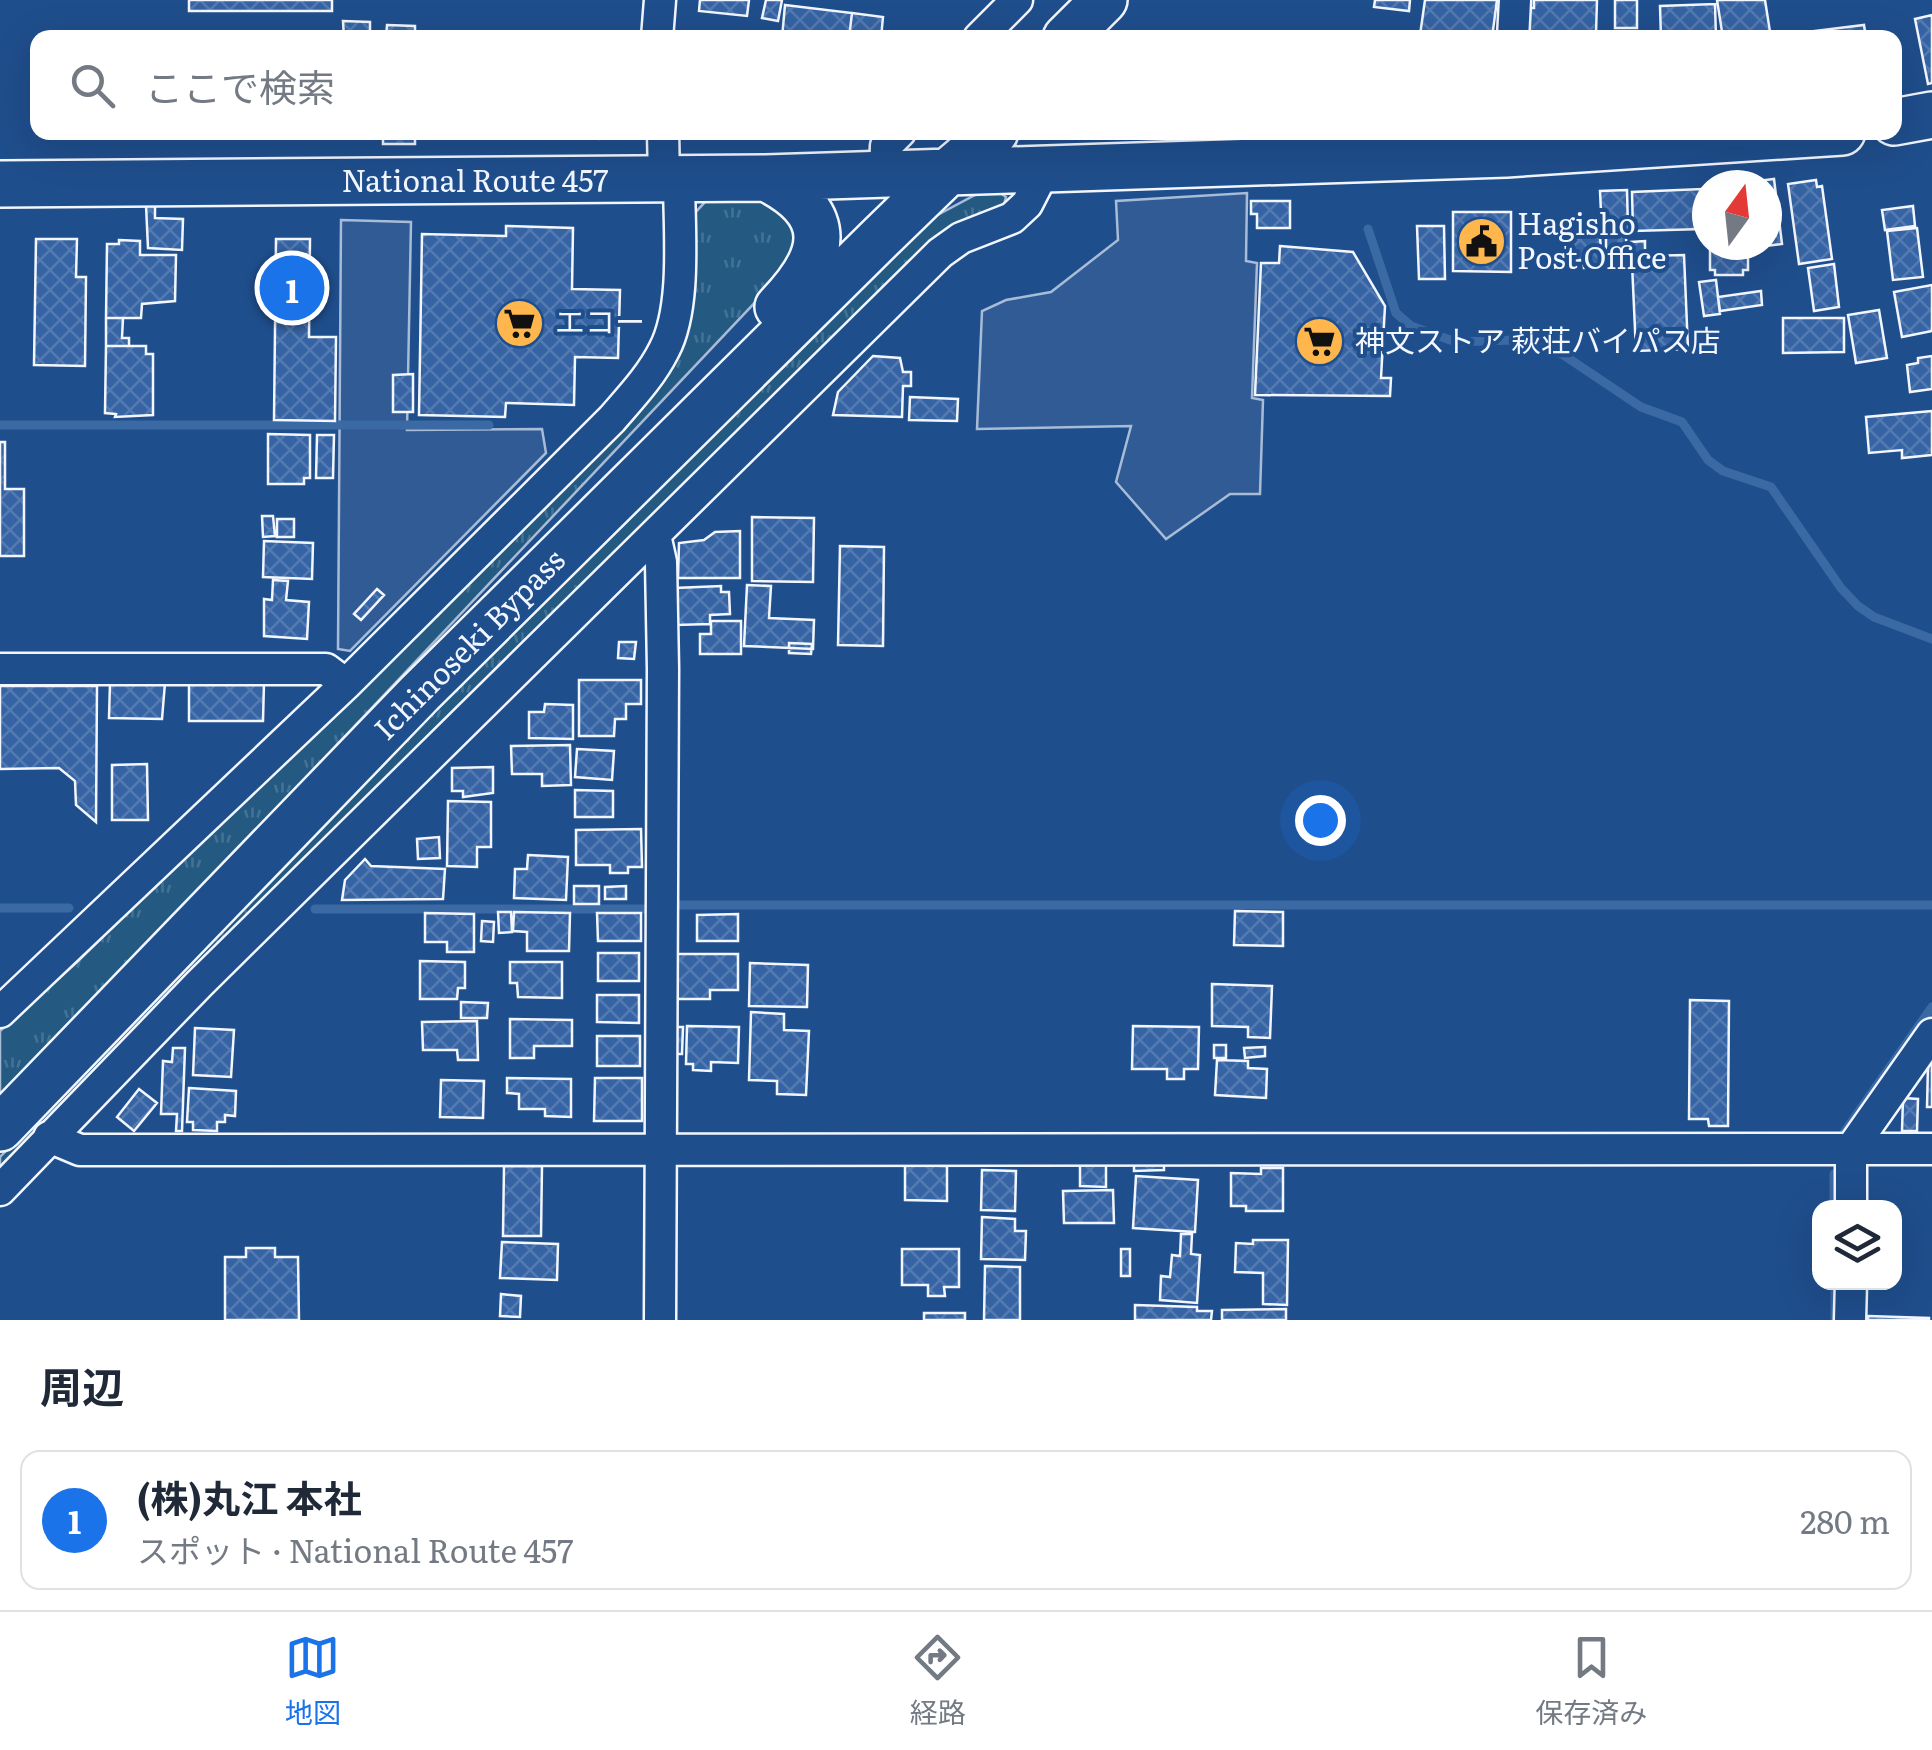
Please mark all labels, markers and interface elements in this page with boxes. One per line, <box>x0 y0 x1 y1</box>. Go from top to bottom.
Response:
search box <box>30 30 1902 140</box>
text: ここで検索 <box>145 57 335 114</box>
icon: search <box>65 58 120 113</box>
street label: National Route 457 <box>341 157 609 201</box>
north arrow <box>1692 170 1782 260</box>
place label: Hagisho Post Office <box>1517 200 1667 278</box>
public building icon: Hagisho Post Office <box>1456 216 1508 268</box>
pin: 1 <box>260 250 324 326</box>
supermarket icon: エコー <box>494 297 546 349</box>
place label: エコー <box>555 298 645 342</box>
supermarket icon: 神文ストア 萩荘バイパス店 <box>1294 316 1346 368</box>
place label: 神文ストア 萩荘バイパス店 <box>1355 317 1720 361</box>
street label: Ichinoseki Bypass <box>362 537 573 748</box>
your location <box>1295 795 1346 846</box>
map controls <box>1812 1200 1902 1290</box>
button: layers <box>1812 1200 1902 1290</box>
text: 周辺 <box>40 1354 124 1416</box>
text: (株)丸江 本社 <box>137 1468 362 1525</box>
text: 1 <box>68 1496 81 1544</box>
text: 280 m <box>1800 1496 1890 1544</box>
text: スポット · National Route 457 <box>137 1525 573 1573</box>
tab: 地図 <box>285 1630 341 1732</box>
tab: 経路 <box>910 1630 966 1732</box>
tab: 保存済み <box>1535 1630 1647 1732</box>

